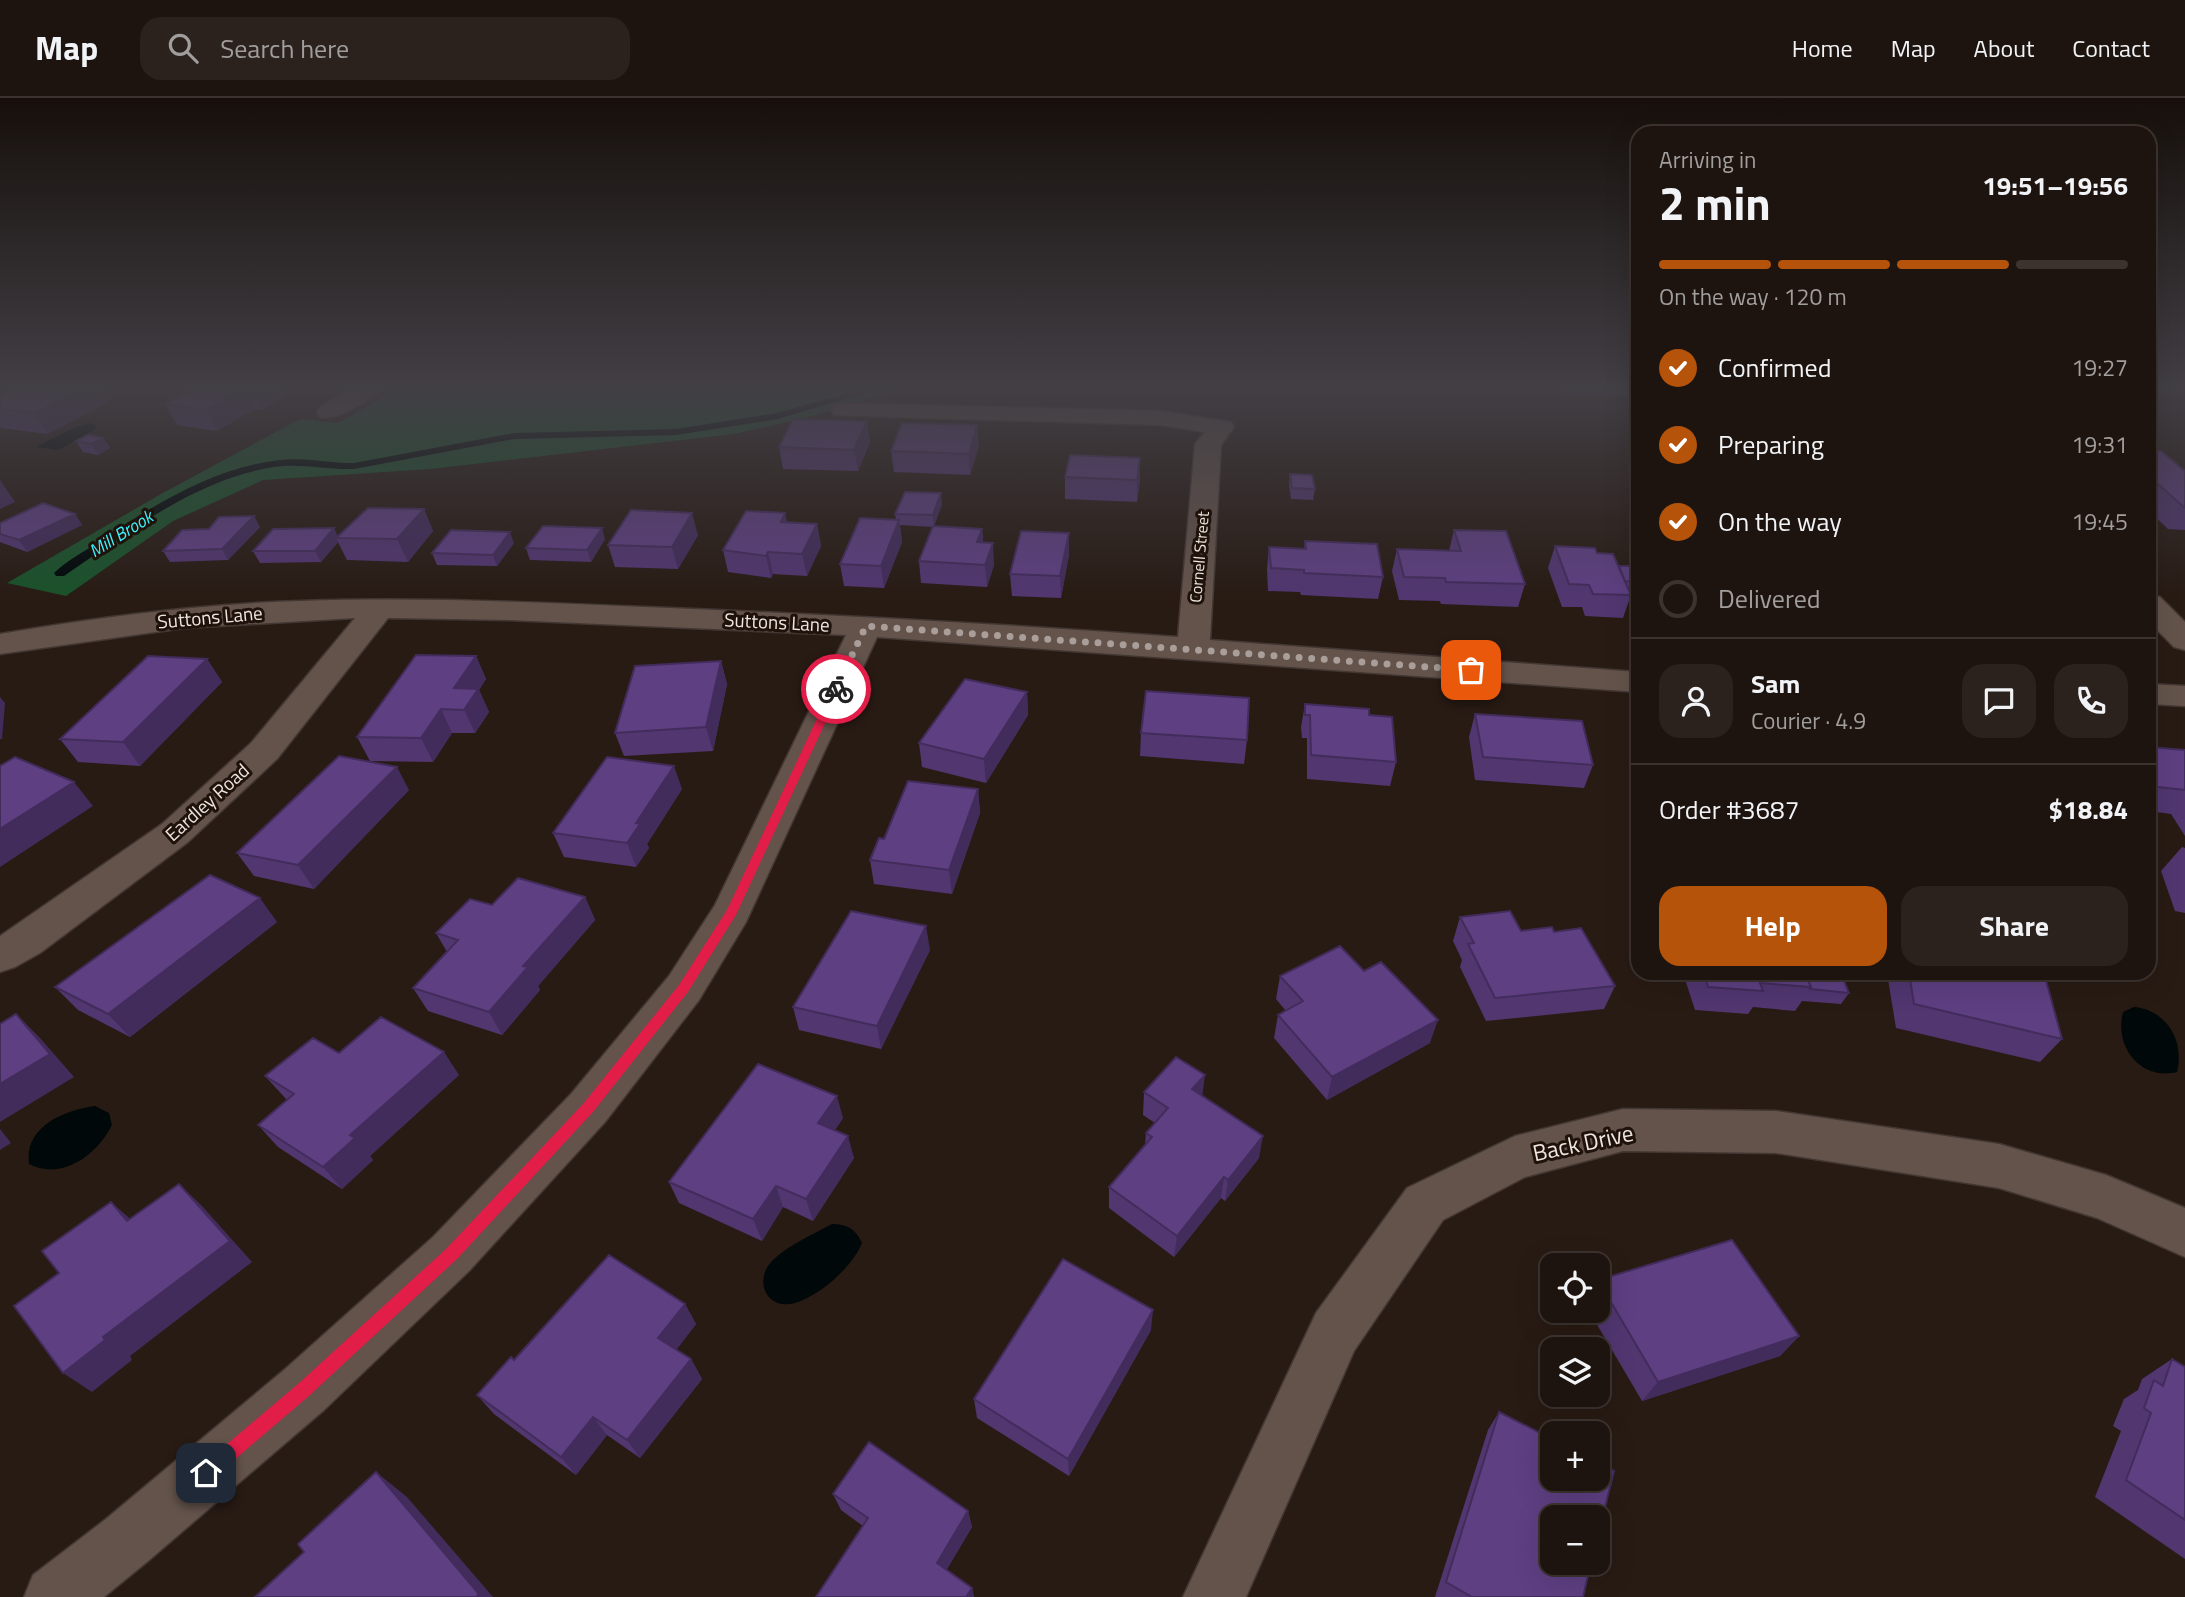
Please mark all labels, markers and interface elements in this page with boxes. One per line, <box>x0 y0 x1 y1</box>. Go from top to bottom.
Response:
search box <box>140 17 630 80</box>
text: Map <box>35 23 98 73</box>
icon: search <box>164 29 202 67</box>
text: Search here <box>220 29 349 68</box>
text: Home <box>1792 30 1853 66</box>
text: Map <box>1891 30 1936 66</box>
text: About <box>1974 30 2034 66</box>
text: Contact <box>2072 30 2150 66</box>
text: Arriving in <box>1659 142 1756 177</box>
text: 19:51–19:56 <box>1982 166 2128 205</box>
text: 2 min <box>1659 168 1771 238</box>
text: On the way · 120 m <box>1659 279 1847 314</box>
text: Confirmed <box>1718 348 1832 387</box>
icon: check <box>1659 349 1697 387</box>
text: 19:27 <box>2071 350 2128 385</box>
text: Preparing <box>1718 425 1824 464</box>
icon: check <box>1659 426 1697 464</box>
text: 19:31 <box>2071 427 2128 462</box>
water label: Mill Brook <box>83 502 160 564</box>
text: On the way <box>1718 502 1842 541</box>
icon: check <box>1659 503 1697 541</box>
text: 19:45 <box>2071 504 2128 539</box>
street label: Cornell Street <box>1183 510 1215 604</box>
text: Delivered <box>1718 579 1821 618</box>
street label: Suttons Lane <box>156 597 264 636</box>
street label: Suttons Lane <box>724 604 830 639</box>
pin <box>1441 640 1501 700</box>
icon: bag <box>1452 651 1490 689</box>
courier <box>801 654 871 724</box>
button: person <box>1659 664 1733 738</box>
text: Sam <box>1751 664 1800 703</box>
button: chat <box>1962 664 2036 738</box>
button: phone <box>2054 664 2128 738</box>
icon: bike <box>817 670 855 708</box>
text: Courier · 4.9 <box>1751 703 1866 738</box>
street label: Eardley Road <box>158 756 255 847</box>
text: Order #3687 <box>1659 790 1799 829</box>
text: $18.84 <box>2049 790 2128 829</box>
button: Help <box>1659 886 1887 966</box>
button: Share <box>1901 886 2128 966</box>
street label: Back Drive <box>1529 1115 1636 1170</box>
map controls <box>1540 1253 1610 1575</box>
button: locate <box>1540 1253 1610 1323</box>
button: layers <box>1540 1337 1610 1407</box>
button: + <box>1540 1421 1610 1491</box>
pin <box>176 1443 236 1503</box>
icon: home <box>187 1454 225 1492</box>
button: − <box>1540 1505 1610 1575</box>

